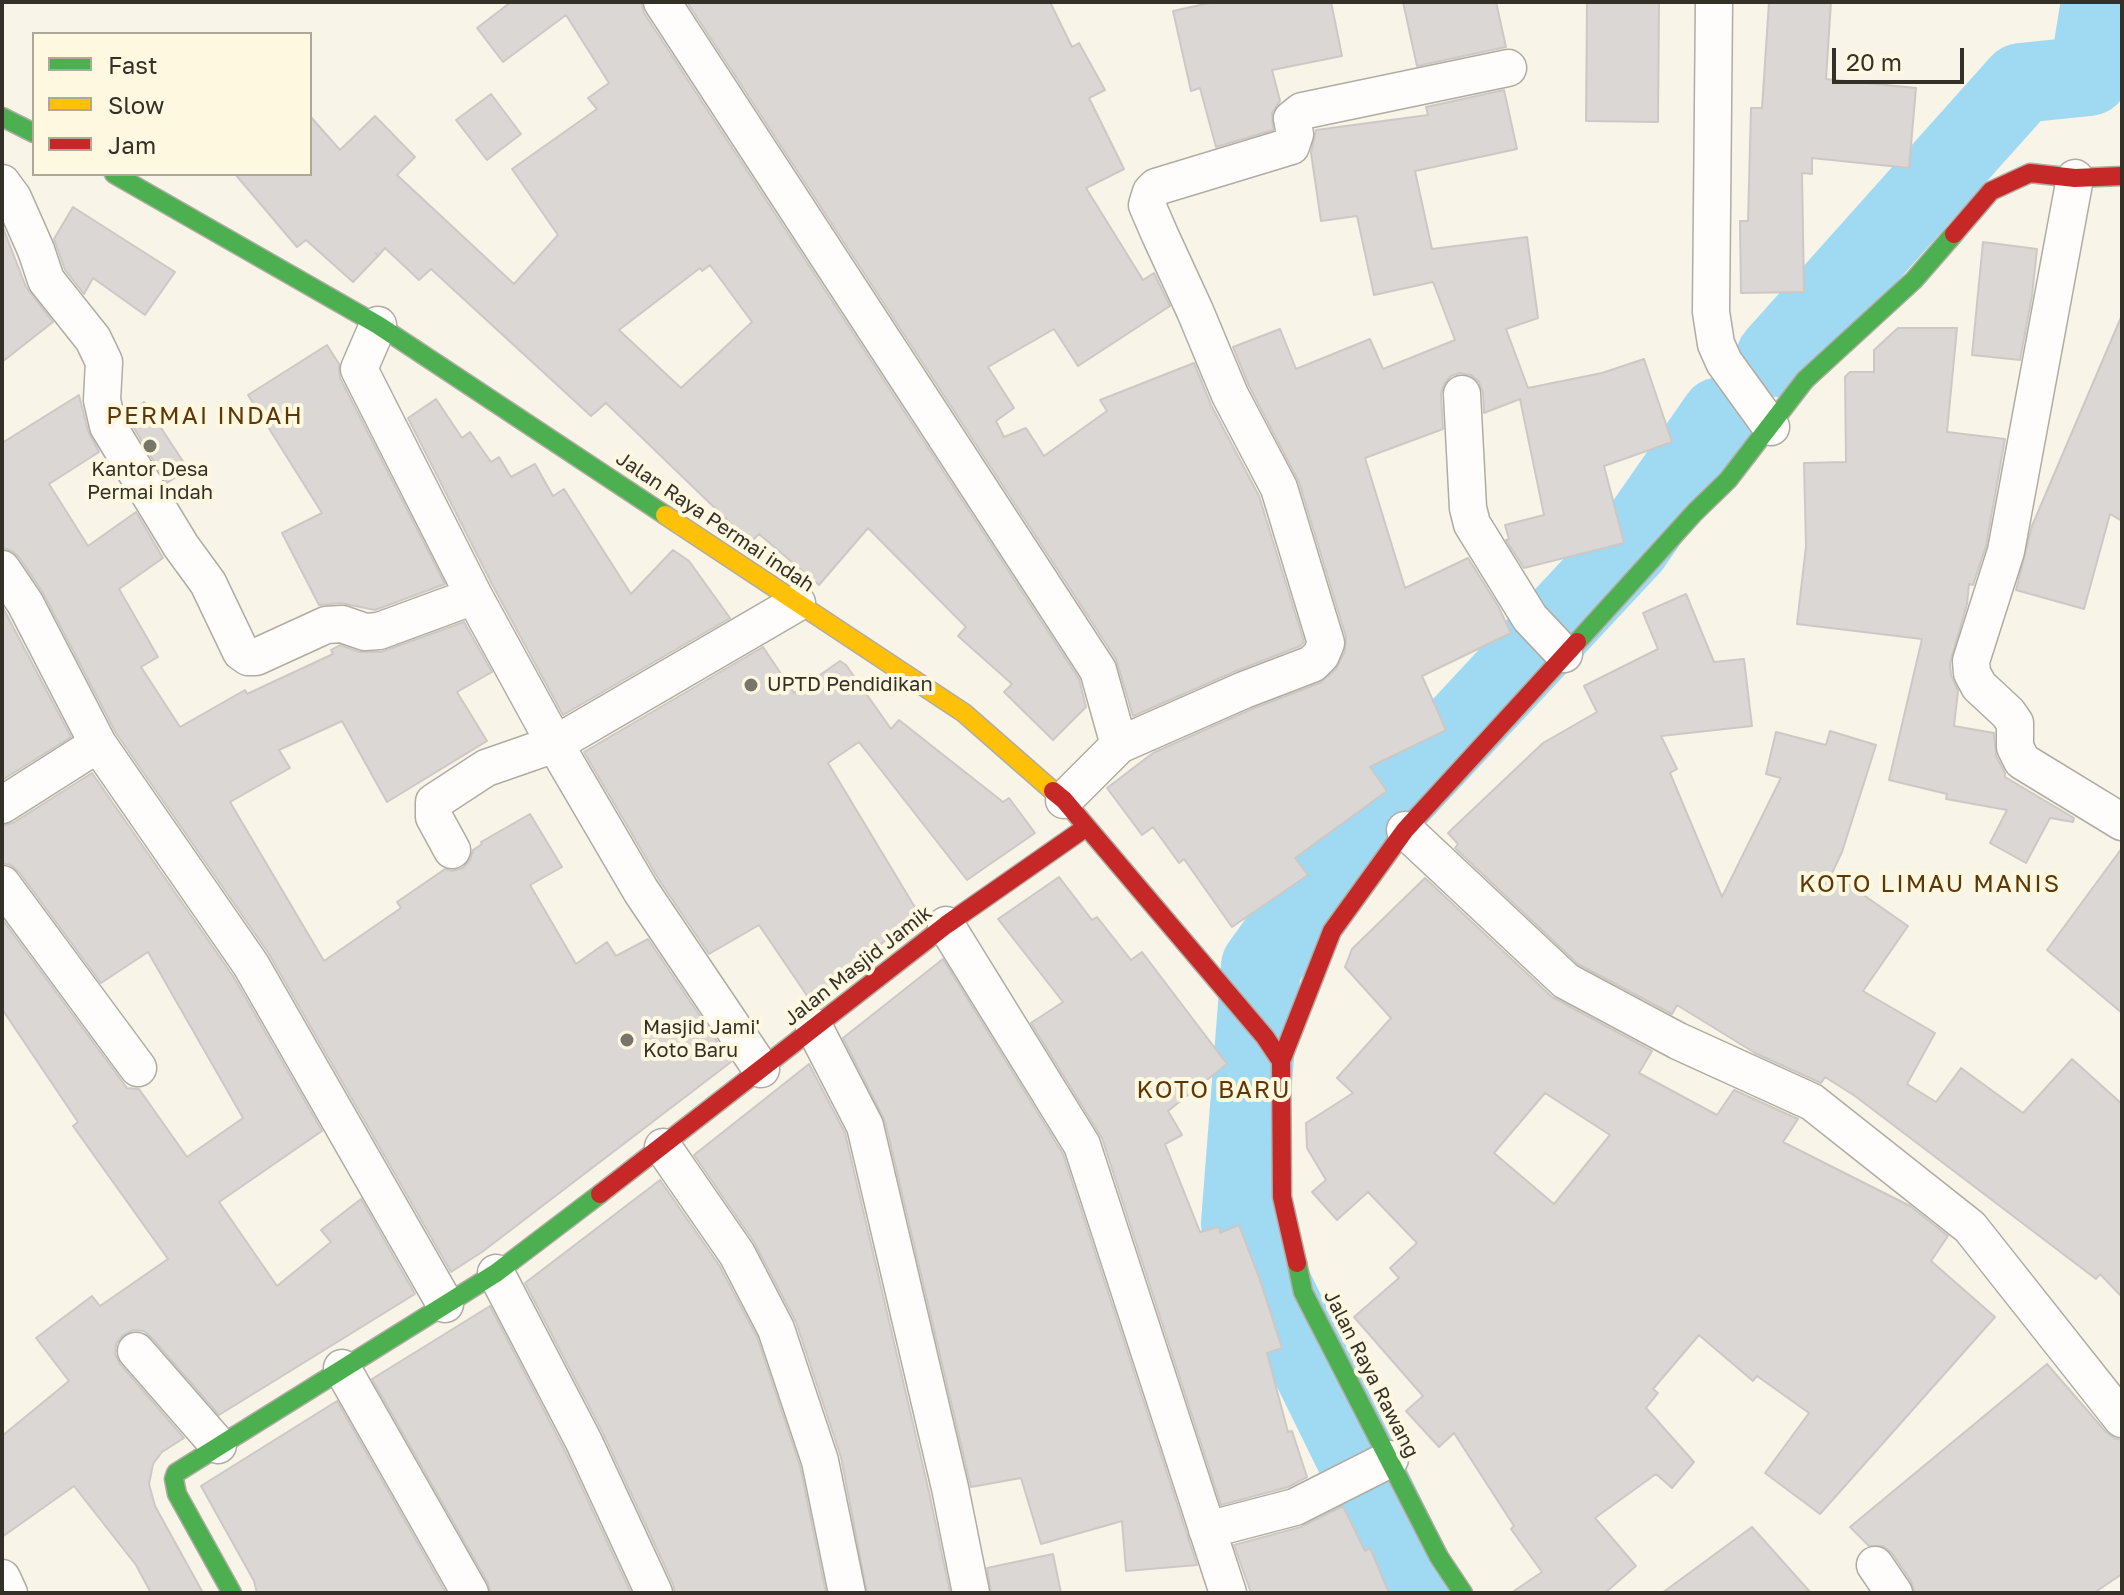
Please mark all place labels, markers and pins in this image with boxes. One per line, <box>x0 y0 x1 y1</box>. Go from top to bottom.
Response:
marker: Kantor Desa Permai Indah <box>141 437 159 455</box>
place label: Kantor Desa Permai Indah <box>87 458 213 505</box>
place label: UPTD Pendidikan <box>767 673 933 697</box>
marker: UPTD Pendidikan <box>742 676 760 694</box>
place label: Masjid Jami' Koto Baru <box>643 1016 760 1063</box>
marker: Masjid Jami' Koto Baru <box>618 1031 636 1049</box>

